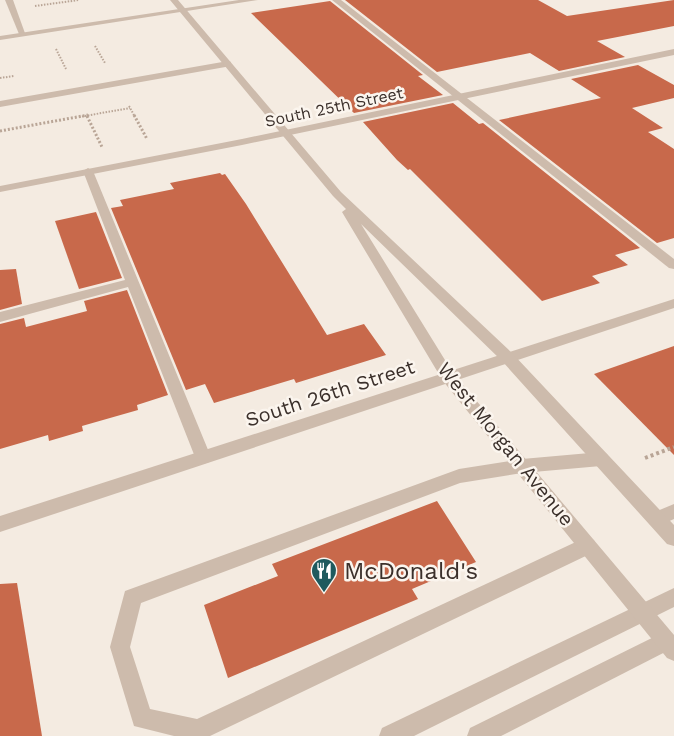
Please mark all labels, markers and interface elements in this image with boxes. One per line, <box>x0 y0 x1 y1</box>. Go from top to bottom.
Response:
street label: South 25th Street <box>263 83 405 131</box>
street label: South 26th Street <box>242 354 418 432</box>
street label: West Morgan Avenue <box>433 357 579 531</box>
restaurant icon: McDonald's <box>309 556 339 594</box>
place label: McDonald's <box>344 557 478 585</box>

